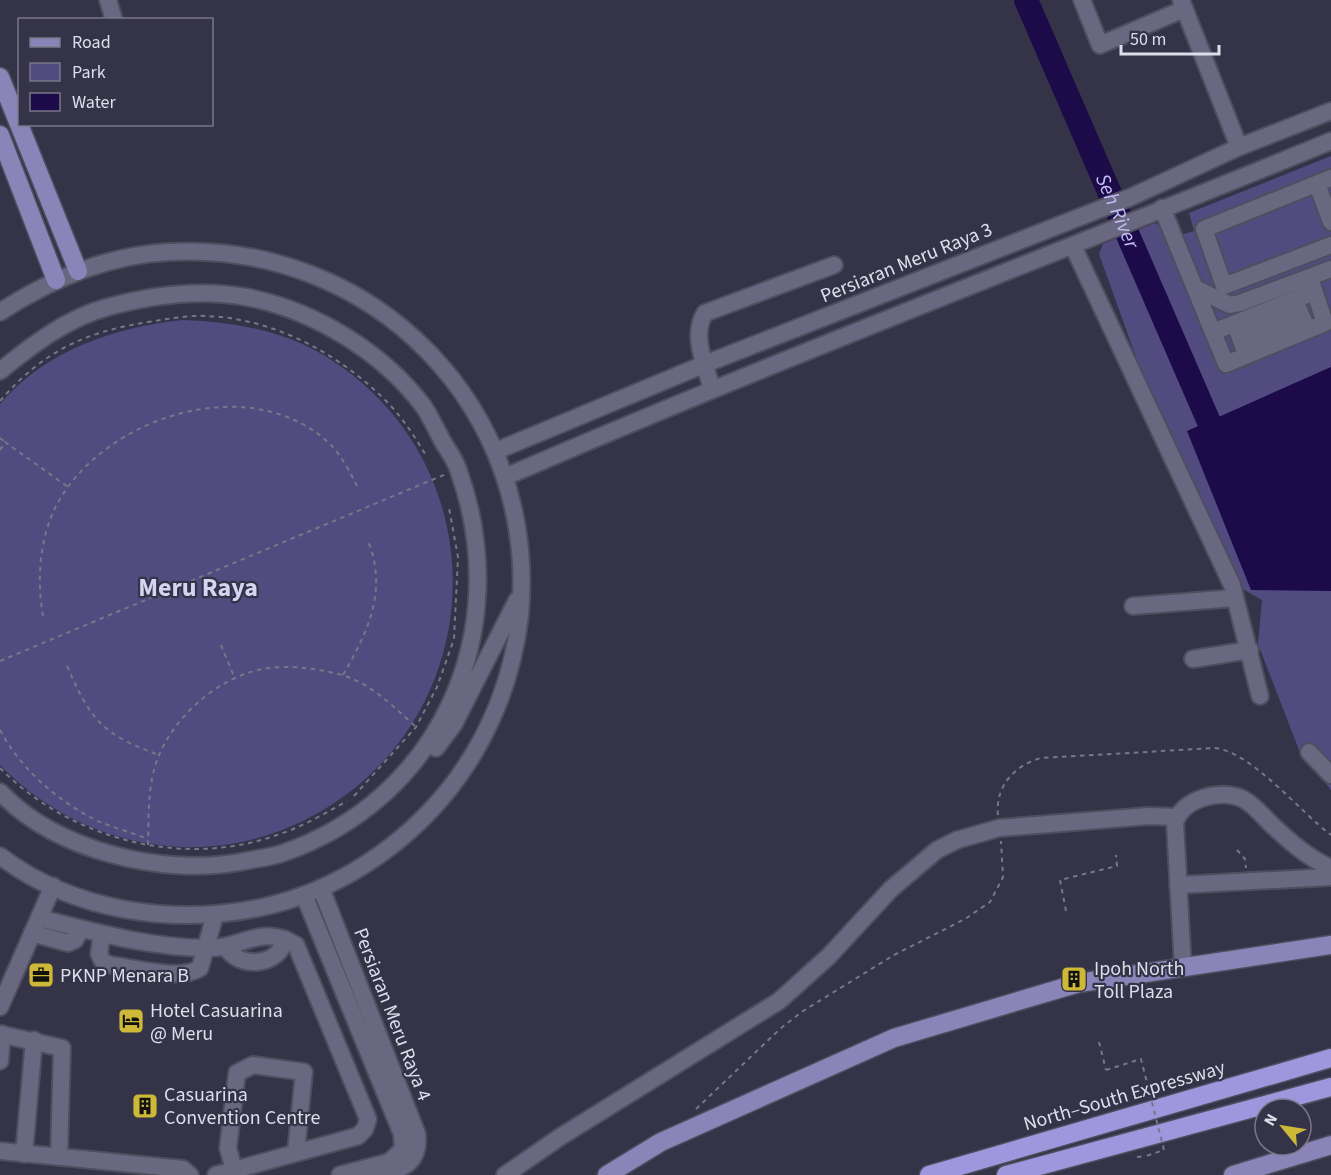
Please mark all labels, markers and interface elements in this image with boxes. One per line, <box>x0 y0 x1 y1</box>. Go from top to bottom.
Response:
legend <box>18 18 213 126</box>
scale bar <box>1121 18 1218 56</box>
text: 50 m <box>1130 27 1166 52</box>
text: Road <box>72 30 111 55</box>
text: Park <box>72 60 106 85</box>
text: Water <box>72 90 116 115</box>
water label: Seh River <box>1088 169 1147 254</box>
street label: Persiaran Meru Raya 3 <box>816 216 997 310</box>
district label: Meru Raya <box>138 569 258 606</box>
street label: Persiaran Meru Raya 4 <box>346 924 438 1105</box>
place label: Ipoh North Toll Plaza <box>1094 955 1184 1006</box>
office icon: PKNP Menara B <box>26 960 56 990</box>
place label: PKNP Menara B <box>60 962 189 990</box>
building icon: Ipoh North Toll Plaza <box>1059 964 1089 994</box>
place label: Hotel Casuarina @ Meru <box>150 997 283 1048</box>
hotel icon: Hotel Casuarina @ Meru <box>116 1006 146 1036</box>
street label: North–South Expressway <box>1020 1054 1229 1138</box>
place label: Casuarina Convention Centre <box>164 1081 321 1132</box>
building icon: Casuarina Convention Centre <box>130 1091 160 1121</box>
north arrow <box>1253 1097 1313 1157</box>
text: N <box>1259 1110 1283 1130</box>

